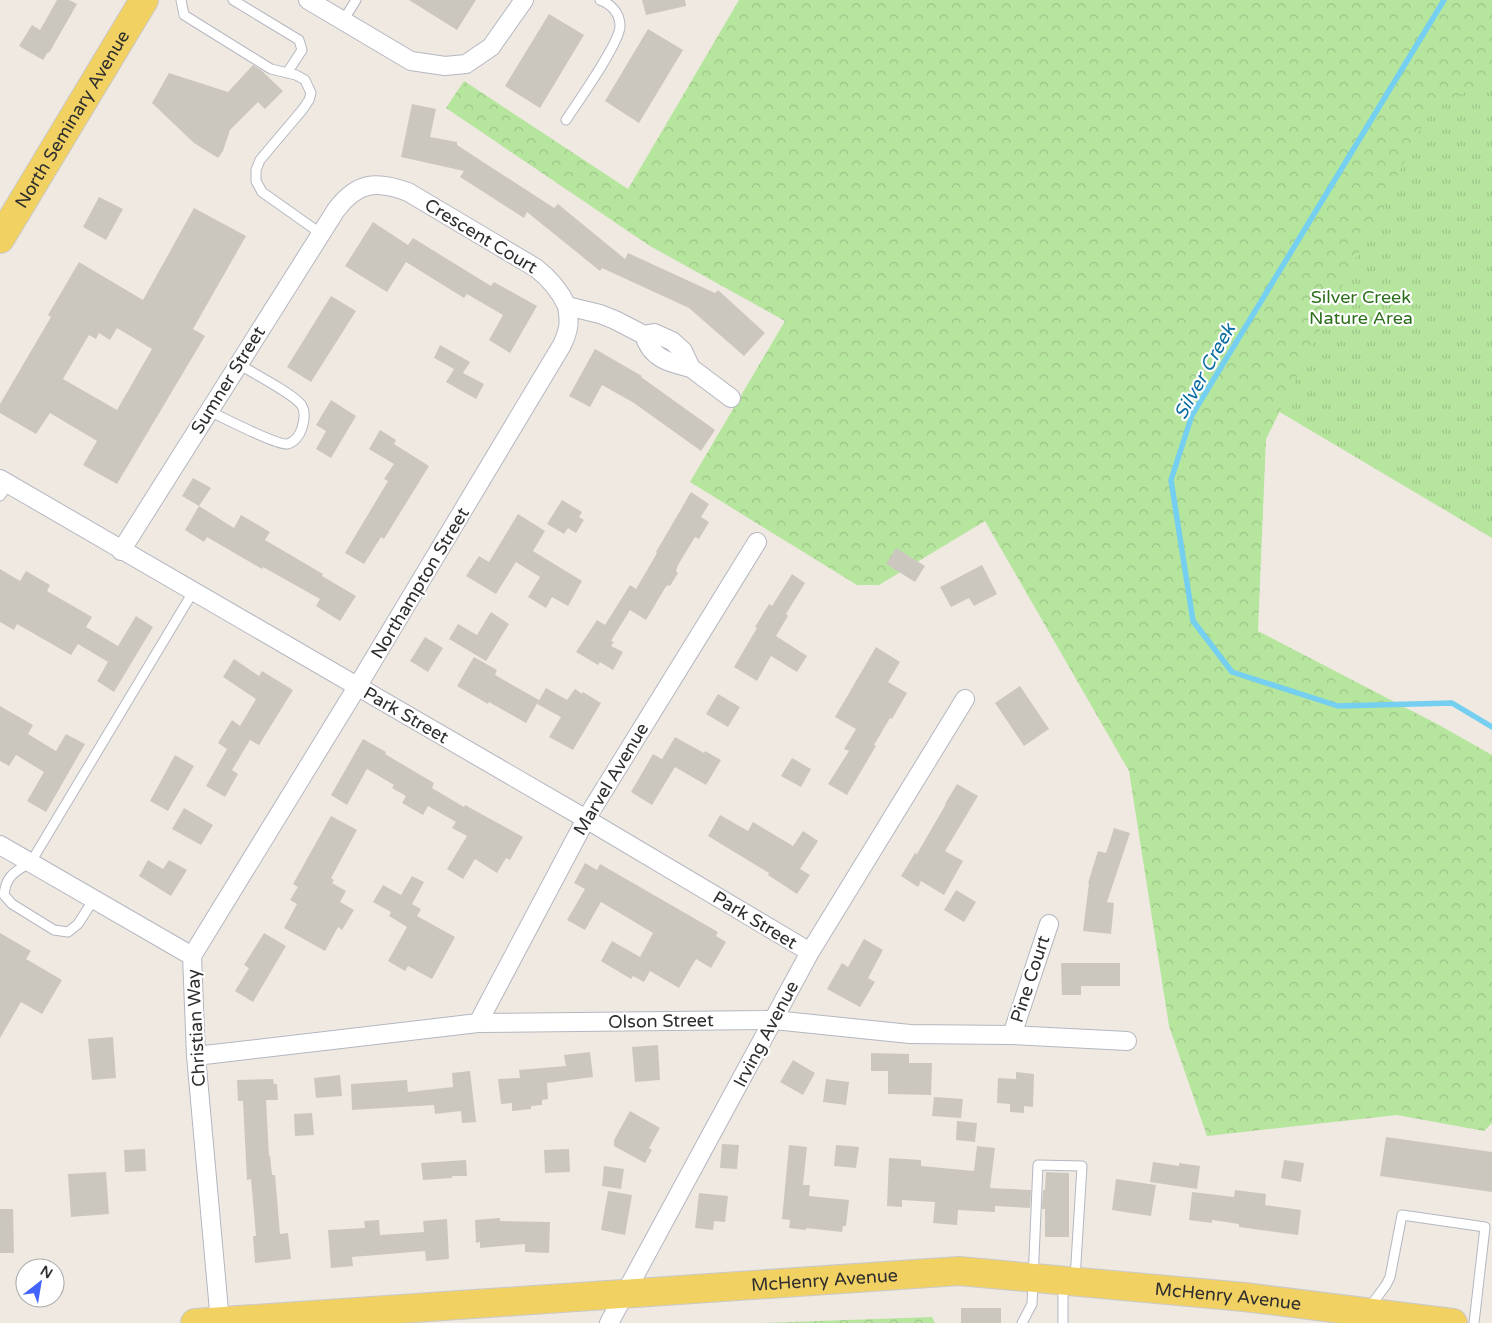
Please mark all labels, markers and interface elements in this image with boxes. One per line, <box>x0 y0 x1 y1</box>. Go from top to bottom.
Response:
street label: North Seminary Avenue <box>10 26 134 212</box>
street label: Crescent Court <box>421 194 542 278</box>
park label: Silver Creek Nature Area <box>1309 286 1413 329</box>
water label: Silver Creek <box>1170 318 1241 423</box>
street label: Sumner Street <box>186 322 270 438</box>
street label: Northampton Street <box>366 503 474 663</box>
street label: Park Street <box>360 682 453 748</box>
street label: Marvel Avenue <box>569 719 653 839</box>
street label: Park Street <box>709 886 801 954</box>
street label: Pine Court <box>1006 933 1054 1025</box>
street label: Christian Way <box>182 968 210 1087</box>
street label: Irving Avenue <box>729 977 803 1091</box>
street label: Olson Street <box>608 1009 714 1033</box>
north arrow <box>15 1258 65 1308</box>
text: N <box>37 1262 56 1282</box>
street label: McHenry Avenue <box>750 1264 899 1296</box>
street label: McHenry Avenue <box>1154 1278 1302 1315</box>

